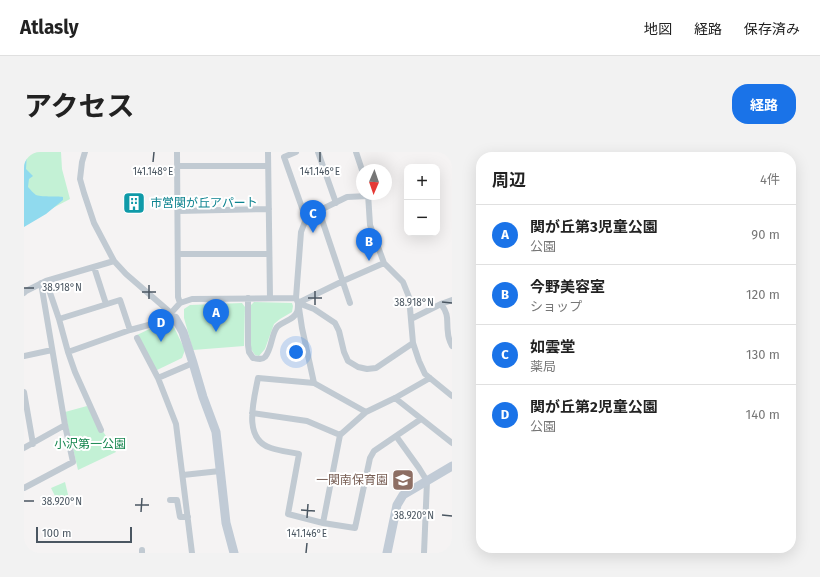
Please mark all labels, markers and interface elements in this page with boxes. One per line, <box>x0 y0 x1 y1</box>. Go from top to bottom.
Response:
text: Atlasly <box>20 16 79 39</box>
text: 地図 <box>644 21 672 38</box>
text: 経路 <box>694 21 722 38</box>
text: 保存済み <box>744 21 800 38</box>
button: 経路 <box>732 84 796 124</box>
text: アクセス <box>24 90 135 123</box>
north arrow <box>356 164 392 200</box>
map controls <box>404 164 440 236</box>
button: + <box>404 164 440 200</box>
text: 141.148°E <box>133 166 173 178</box>
text: 141.146°E <box>300 166 340 178</box>
text: 周辺 <box>492 170 526 191</box>
text: 4件 <box>760 172 780 187</box>
building icon: 市営関が丘アパート <box>121 190 147 216</box>
place label: 市営関が丘アパート <box>150 196 258 210</box>
pin: C <box>300 200 326 233</box>
button: − <box>404 200 440 236</box>
text: 関が丘第3児童公園 <box>530 218 658 236</box>
text: A <box>501 227 509 242</box>
text: 90 m <box>751 227 780 242</box>
pin: B <box>356 228 382 261</box>
text: 公園 <box>530 239 556 254</box>
text: 今野美容室 <box>530 278 605 296</box>
text: 38.918°N <box>42 282 82 294</box>
text: B <box>501 287 509 302</box>
text: 120 m <box>746 287 780 302</box>
text: 38.918°N <box>394 297 434 309</box>
pin: A <box>203 299 229 332</box>
text: ショップ <box>530 299 582 314</box>
pin: D <box>148 309 174 342</box>
text: 如雲堂 <box>530 338 575 356</box>
your location <box>286 342 306 362</box>
text: C <box>501 347 509 362</box>
text: 130 m <box>746 347 780 362</box>
text: 薬局 <box>530 359 556 374</box>
text: 関が丘第2児童公園 <box>530 398 658 416</box>
text: D <box>501 407 509 422</box>
text: 140 m <box>746 407 780 422</box>
text: 公園 <box>530 419 556 434</box>
park label: 小沢第一公園 <box>54 437 126 451</box>
school or university icon: 一関南保育園 <box>390 467 416 493</box>
place label: 一関南保育園 <box>316 473 388 487</box>
text: 38.920°N <box>42 496 82 508</box>
text: 38.920°N <box>394 510 434 522</box>
scale bar <box>36 525 132 544</box>
text: 100 m <box>42 527 71 540</box>
text: 141.146°E <box>287 528 327 540</box>

